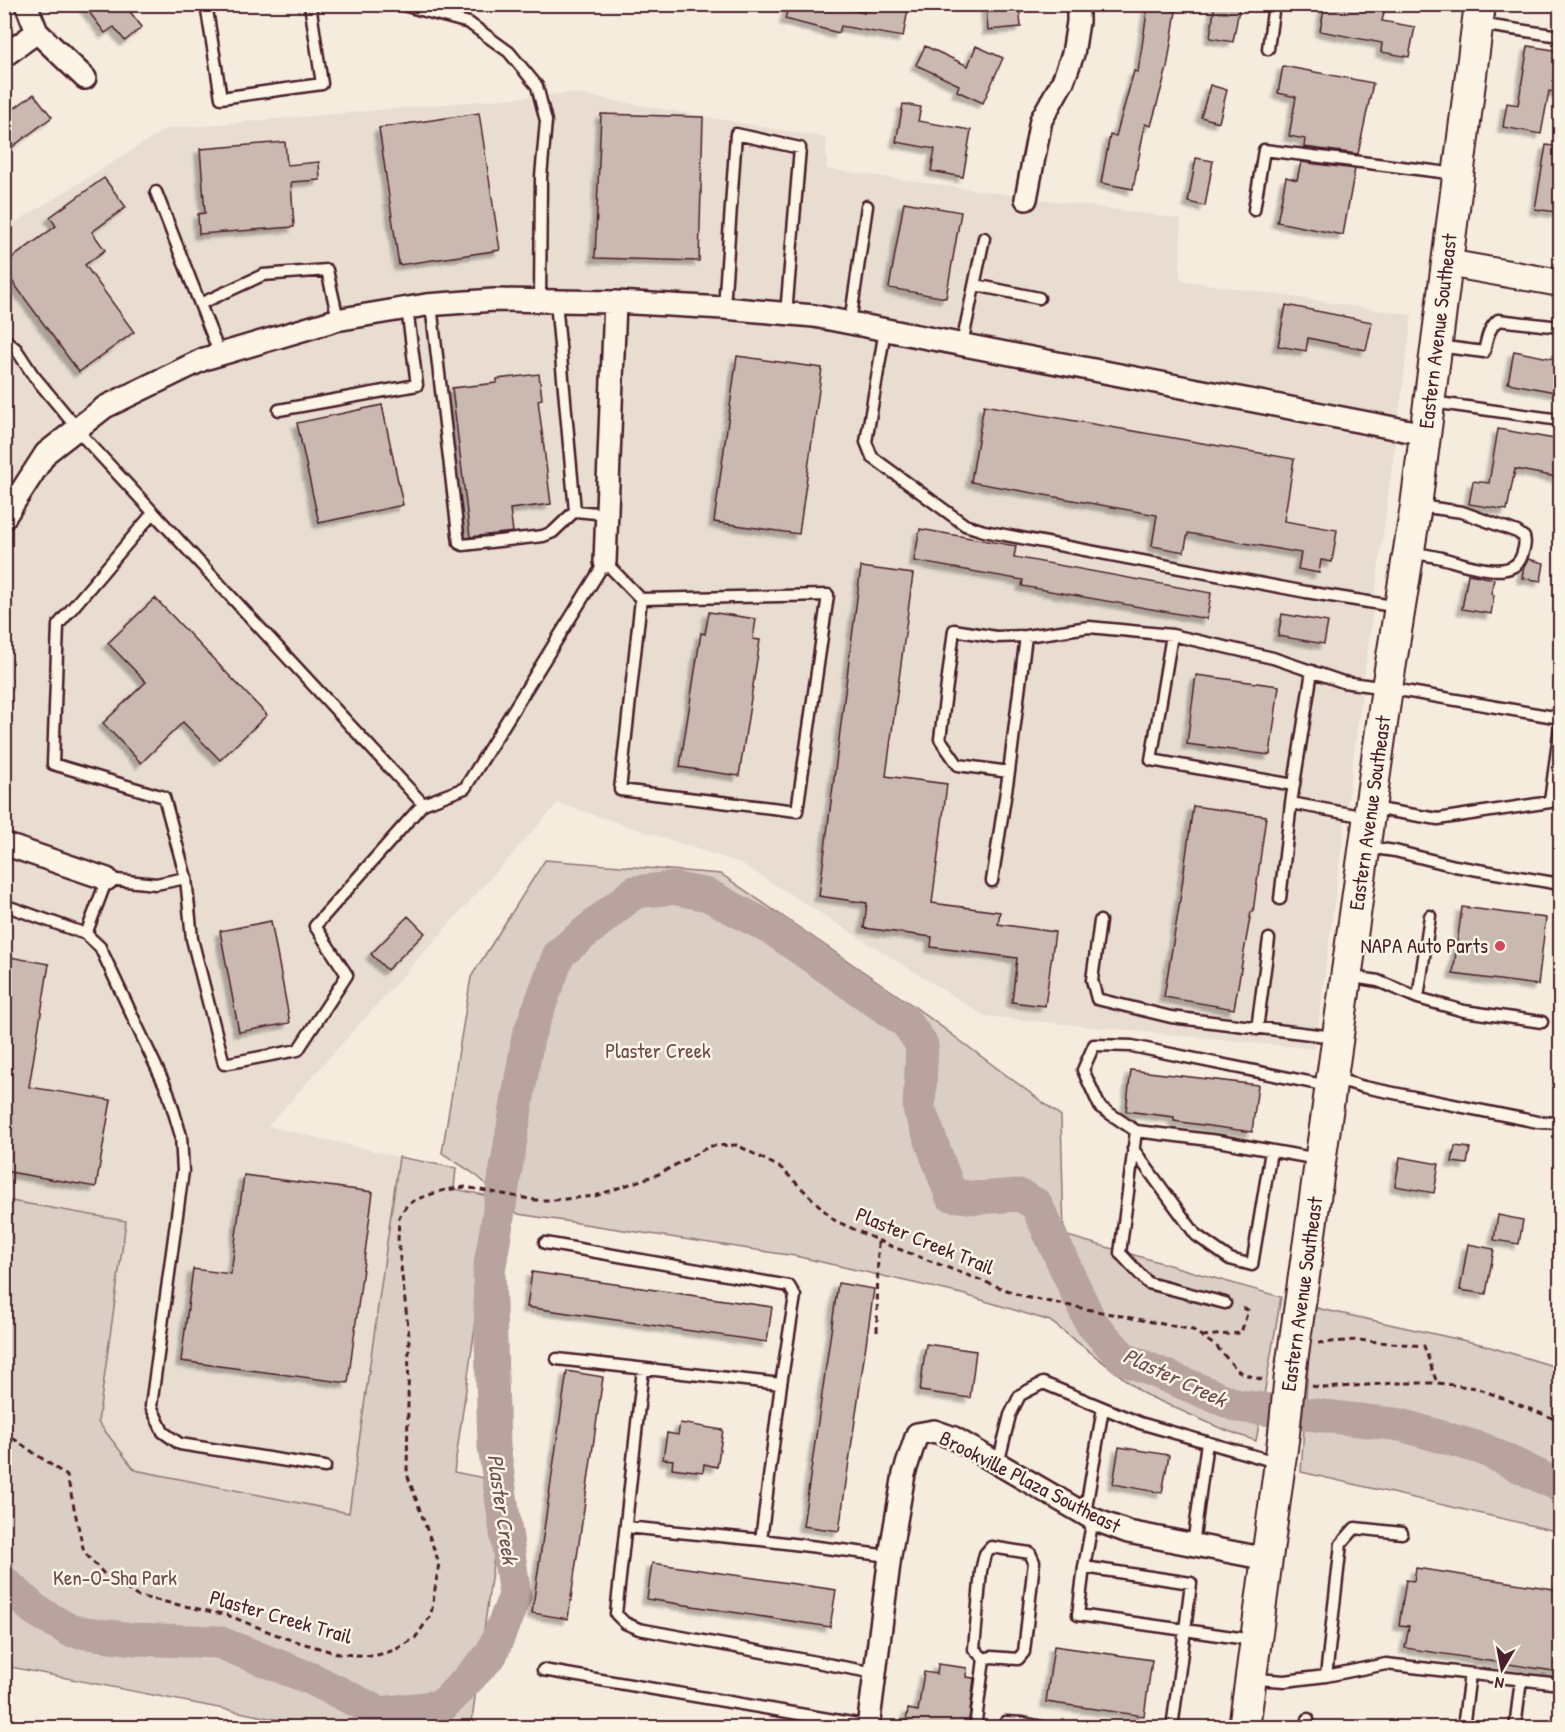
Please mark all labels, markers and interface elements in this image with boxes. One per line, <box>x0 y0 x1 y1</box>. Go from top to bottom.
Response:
street label: Eastern Avenue Southeast <box>1411 231 1464 430</box>
street label: Eastern Avenue Southeast <box>1341 713 1398 912</box>
place label: NAPA Auto Parts <box>1361 931 1488 960</box>
marker: NAPA Auto Parts <box>1493 939 1507 953</box>
park label: Plaster Creek <box>605 1036 711 1065</box>
street label: Eastern Avenue Southeast <box>1273 1194 1330 1393</box>
street label: Plaster Creek Trail <box>852 1200 999 1282</box>
water label: Plaster Creek <box>1119 1340 1233 1415</box>
street label: Brookville Plaza Southeast <box>934 1423 1127 1540</box>
water label: Plaster Creek <box>480 1452 526 1568</box>
park label: Ken-O-Sha Park <box>53 1563 177 1592</box>
street label: Plaster Creek Trail <box>207 1582 356 1651</box>
north arrow <box>1472 1639 1532 1699</box>
text: N <box>1493 1672 1505 1695</box>

